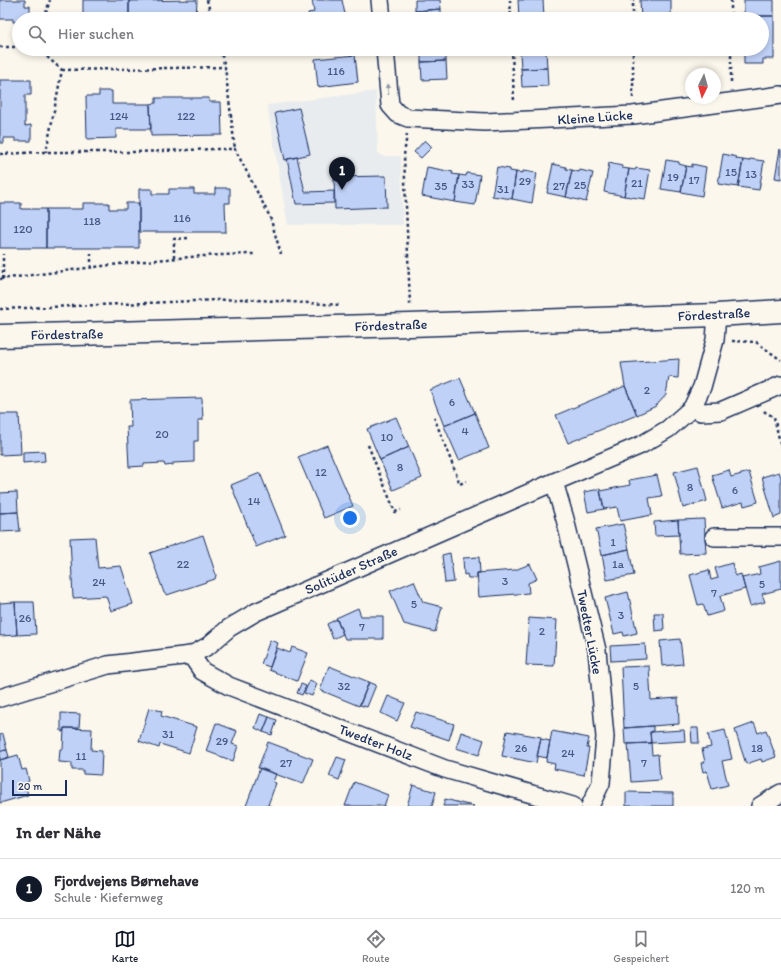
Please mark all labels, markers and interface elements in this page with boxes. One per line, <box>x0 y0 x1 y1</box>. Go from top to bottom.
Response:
search box <box>12 12 769 56</box>
icon: search <box>26 23 48 45</box>
text: Hier suchen <box>58 25 134 43</box>
house number: 116 <box>327 64 345 78</box>
north arrow <box>685 68 721 104</box>
one-way arrow <box>385 83 392 95</box>
street label: Kleine Lücke <box>557 106 634 129</box>
house number: 124 <box>109 109 129 123</box>
house number: 122 <box>177 109 196 123</box>
pin: 1 <box>329 157 355 190</box>
house number: 15 <box>725 165 737 179</box>
house number: 13 <box>745 167 758 181</box>
house number: 19 <box>667 170 679 184</box>
house number: 17 <box>688 173 700 187</box>
house number: 29 <box>519 174 531 188</box>
house number: 21 <box>631 176 643 190</box>
house number: 33 <box>461 177 475 191</box>
house number: 25 <box>574 178 586 192</box>
house number: 35 <box>435 179 447 193</box>
house number: 27 <box>553 179 565 193</box>
house number: 31 <box>497 182 509 196</box>
house number: 116 <box>173 211 191 225</box>
house number: 118 <box>83 214 101 228</box>
house number: 120 <box>13 222 33 236</box>
street label: Fördestraße <box>677 304 751 325</box>
street label: Fördestraße <box>354 316 428 335</box>
street label: Fördestraße <box>31 325 104 344</box>
house number: 2 <box>644 383 651 397</box>
house number: 6 <box>449 395 455 409</box>
house number: 4 <box>461 424 469 438</box>
house number: 20 <box>155 427 169 441</box>
house number: 10 <box>381 430 393 444</box>
house number: 8 <box>397 460 404 474</box>
house number: 12 <box>315 465 328 479</box>
house number: 8 <box>687 480 694 494</box>
house number: 6 <box>732 483 738 497</box>
house number: 14 <box>248 494 260 508</box>
your location <box>340 508 360 528</box>
house number: 1 <box>610 535 616 549</box>
street label: Solitüder Straße <box>302 542 401 599</box>
house number: 22 <box>177 557 190 571</box>
house number: 1a <box>612 557 625 571</box>
house number: 3 <box>502 574 509 588</box>
house number: 24 <box>92 575 106 589</box>
house number: 5 <box>759 577 765 591</box>
house number: 7 <box>711 586 717 600</box>
street label: Twedter Lücke <box>573 588 606 676</box>
house number: 5 <box>411 597 417 611</box>
house number: 3 <box>618 608 625 622</box>
house number: 26 <box>19 611 31 625</box>
house number: 7 <box>359 620 365 634</box>
house number: 2 <box>539 624 546 638</box>
house number: 32 <box>338 679 351 693</box>
house number: 5 <box>633 679 639 693</box>
street label: Twedter Holz <box>336 721 416 765</box>
house number: 31 <box>162 727 174 741</box>
house number: 29 <box>216 734 228 748</box>
house number: 26 <box>515 741 527 755</box>
house number: 18 <box>751 741 763 755</box>
house number: 24 <box>561 746 575 760</box>
house number: 11 <box>75 749 87 763</box>
house number: 27 <box>280 756 292 770</box>
house number: 7 <box>641 756 647 770</box>
scale bar <box>12 778 67 797</box>
text: 20 m <box>18 780 42 793</box>
text: In der Nähe <box>16 822 101 842</box>
text: Fjordvejens Børnehave <box>54 872 199 890</box>
text: 1 <box>26 881 32 896</box>
text: 120 m <box>730 881 765 896</box>
text: Schule · Kiefernweg <box>54 890 163 905</box>
tab: Karte <box>112 928 138 965</box>
tab: Route <box>362 928 390 965</box>
tab: Gespeichert <box>613 928 669 965</box>

